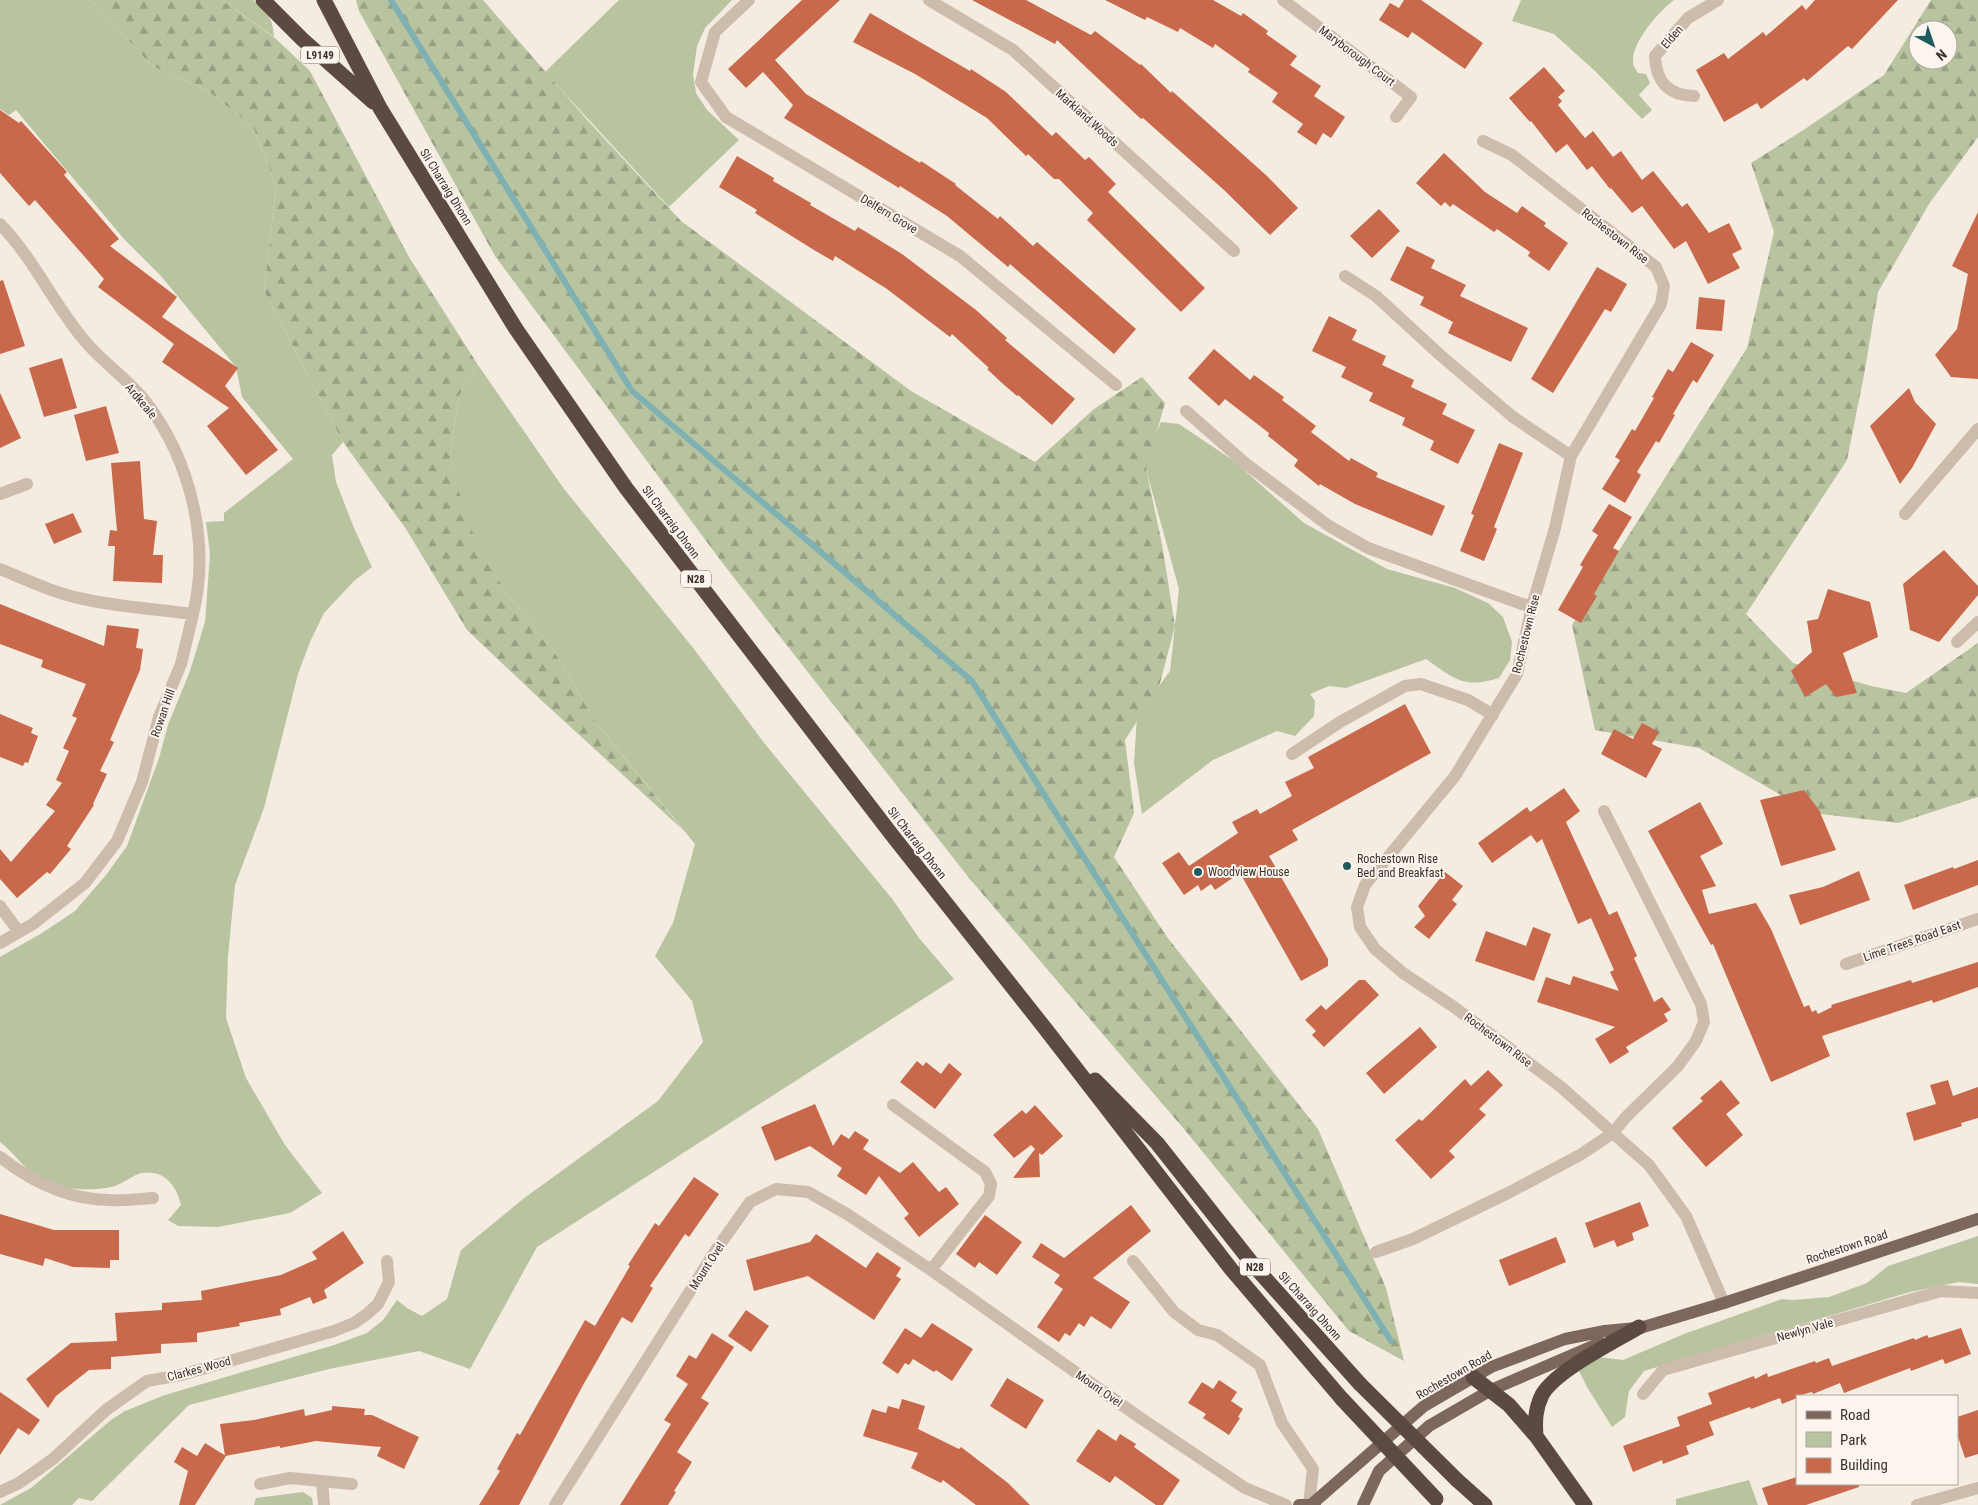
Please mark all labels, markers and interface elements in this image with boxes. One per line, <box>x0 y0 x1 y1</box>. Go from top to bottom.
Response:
north arrow <box>1908 20 1958 70</box>
street label: Elden <box>1658 22 1686 51</box>
street label: Maryborough Court <box>1316 23 1398 89</box>
road number: L9149 <box>301 46 339 64</box>
text: N <box>1933 46 1950 64</box>
street label: Markland Woods <box>1053 86 1121 150</box>
street label: Sli Charraig Dhonn <box>417 146 475 228</box>
street label: Delfern Grove <box>858 192 920 237</box>
street label: Rochestown Rise <box>1579 206 1651 267</box>
street label: Ardkeale <box>122 381 160 422</box>
street label: Sli Charraig Dhonn <box>639 483 703 561</box>
road number: N28 <box>681 570 711 588</box>
street label: Rochestown Rise <box>1509 593 1543 675</box>
street label: Rowan Hill <box>148 687 178 739</box>
street label: Sli Charraig Dhonn <box>885 804 950 882</box>
place label: Rochestown Rise Bed and Breakfast <box>1357 852 1444 880</box>
marker: Rochestown Rise Bed and Breakfast <box>1341 860 1353 872</box>
place label: Woodview House <box>1208 865 1290 879</box>
marker: Woodview House <box>1192 866 1204 878</box>
street label: Lime Trees Road East <box>1861 918 1963 964</box>
street label: Rochestown Rise <box>1461 1010 1535 1070</box>
street label: Rochestown Road <box>1805 1227 1890 1267</box>
street label: Mount Ovel <box>687 1240 727 1292</box>
road number: N28 <box>1240 1258 1270 1276</box>
street label: Sli Charraig Dhonn <box>1276 1269 1345 1343</box>
street label: Newlyn Vale <box>1775 1315 1835 1345</box>
street label: Rochestown Road <box>1414 1348 1494 1402</box>
street label: Clarkes Wood <box>166 1354 232 1384</box>
street label: Mount Ovel <box>1073 1368 1125 1410</box>
legend <box>1796 1395 1958 1485</box>
text: Road <box>1840 1406 1870 1424</box>
text: Park <box>1840 1431 1867 1449</box>
text: Building <box>1840 1456 1888 1474</box>

